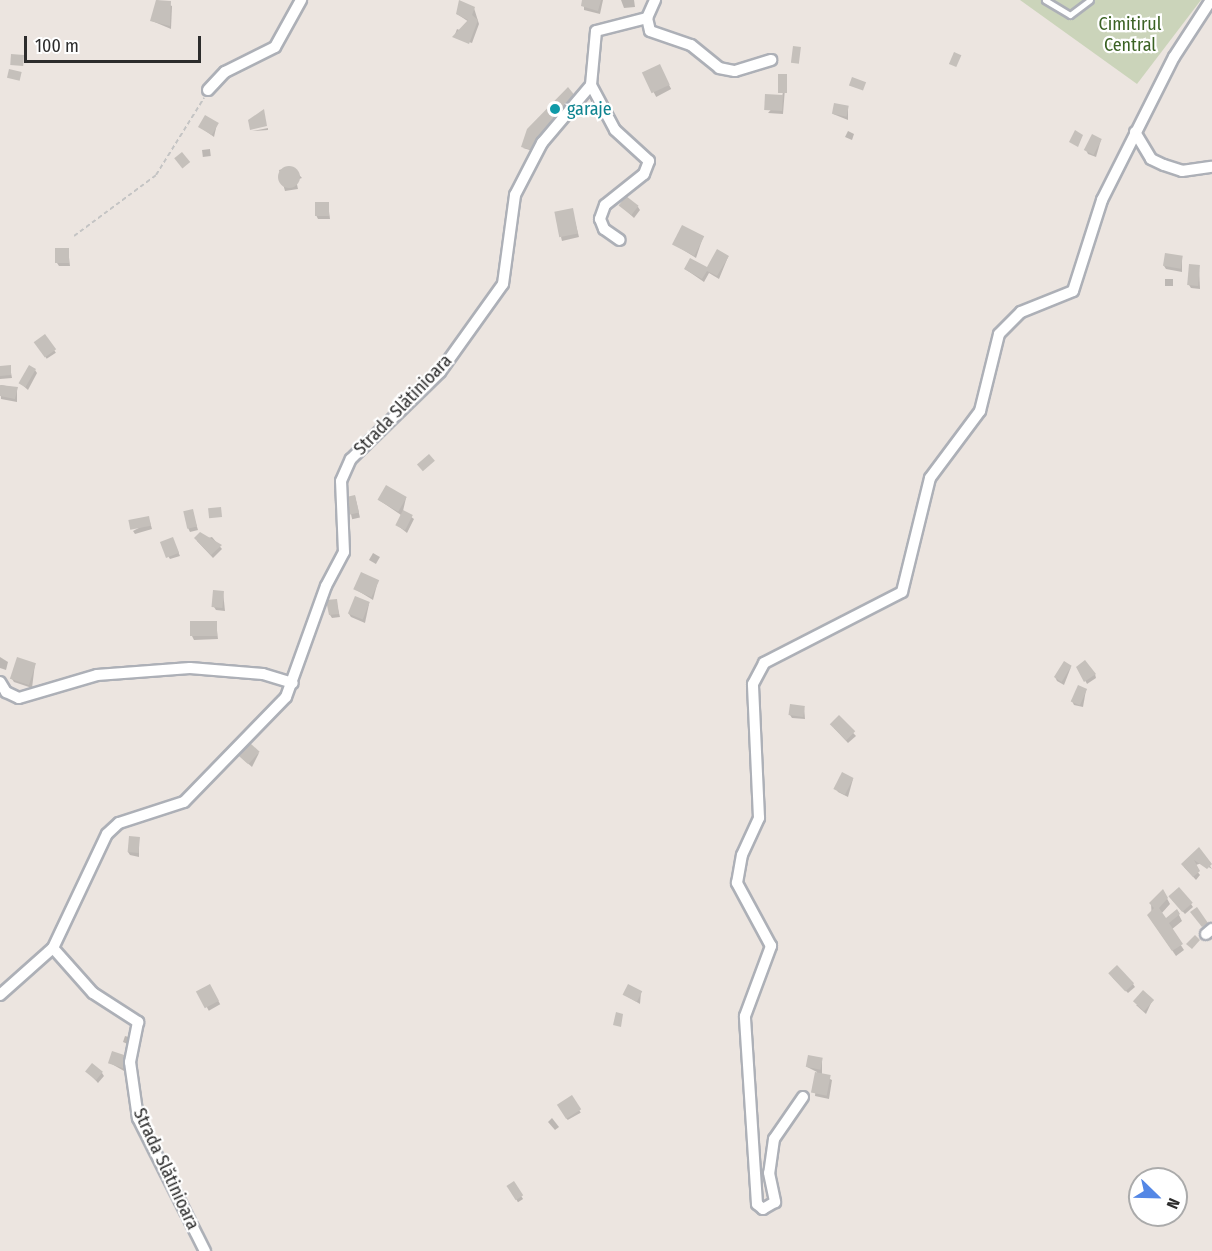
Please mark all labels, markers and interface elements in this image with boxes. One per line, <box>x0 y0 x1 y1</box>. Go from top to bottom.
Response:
park label: Cimitirul Central <box>1099 14 1161 57</box>
scale bar <box>27 24 204 62</box>
text: 100 m <box>35 35 79 57</box>
place label: garaje <box>567 98 612 120</box>
marker: garaje <box>548 102 562 116</box>
street label: Strada Slătinioara <box>350 350 456 460</box>
street label: Strada Slătinioara <box>128 1105 204 1233</box>
north arrow <box>1128 1167 1188 1227</box>
text: N <box>1163 1195 1184 1212</box>

